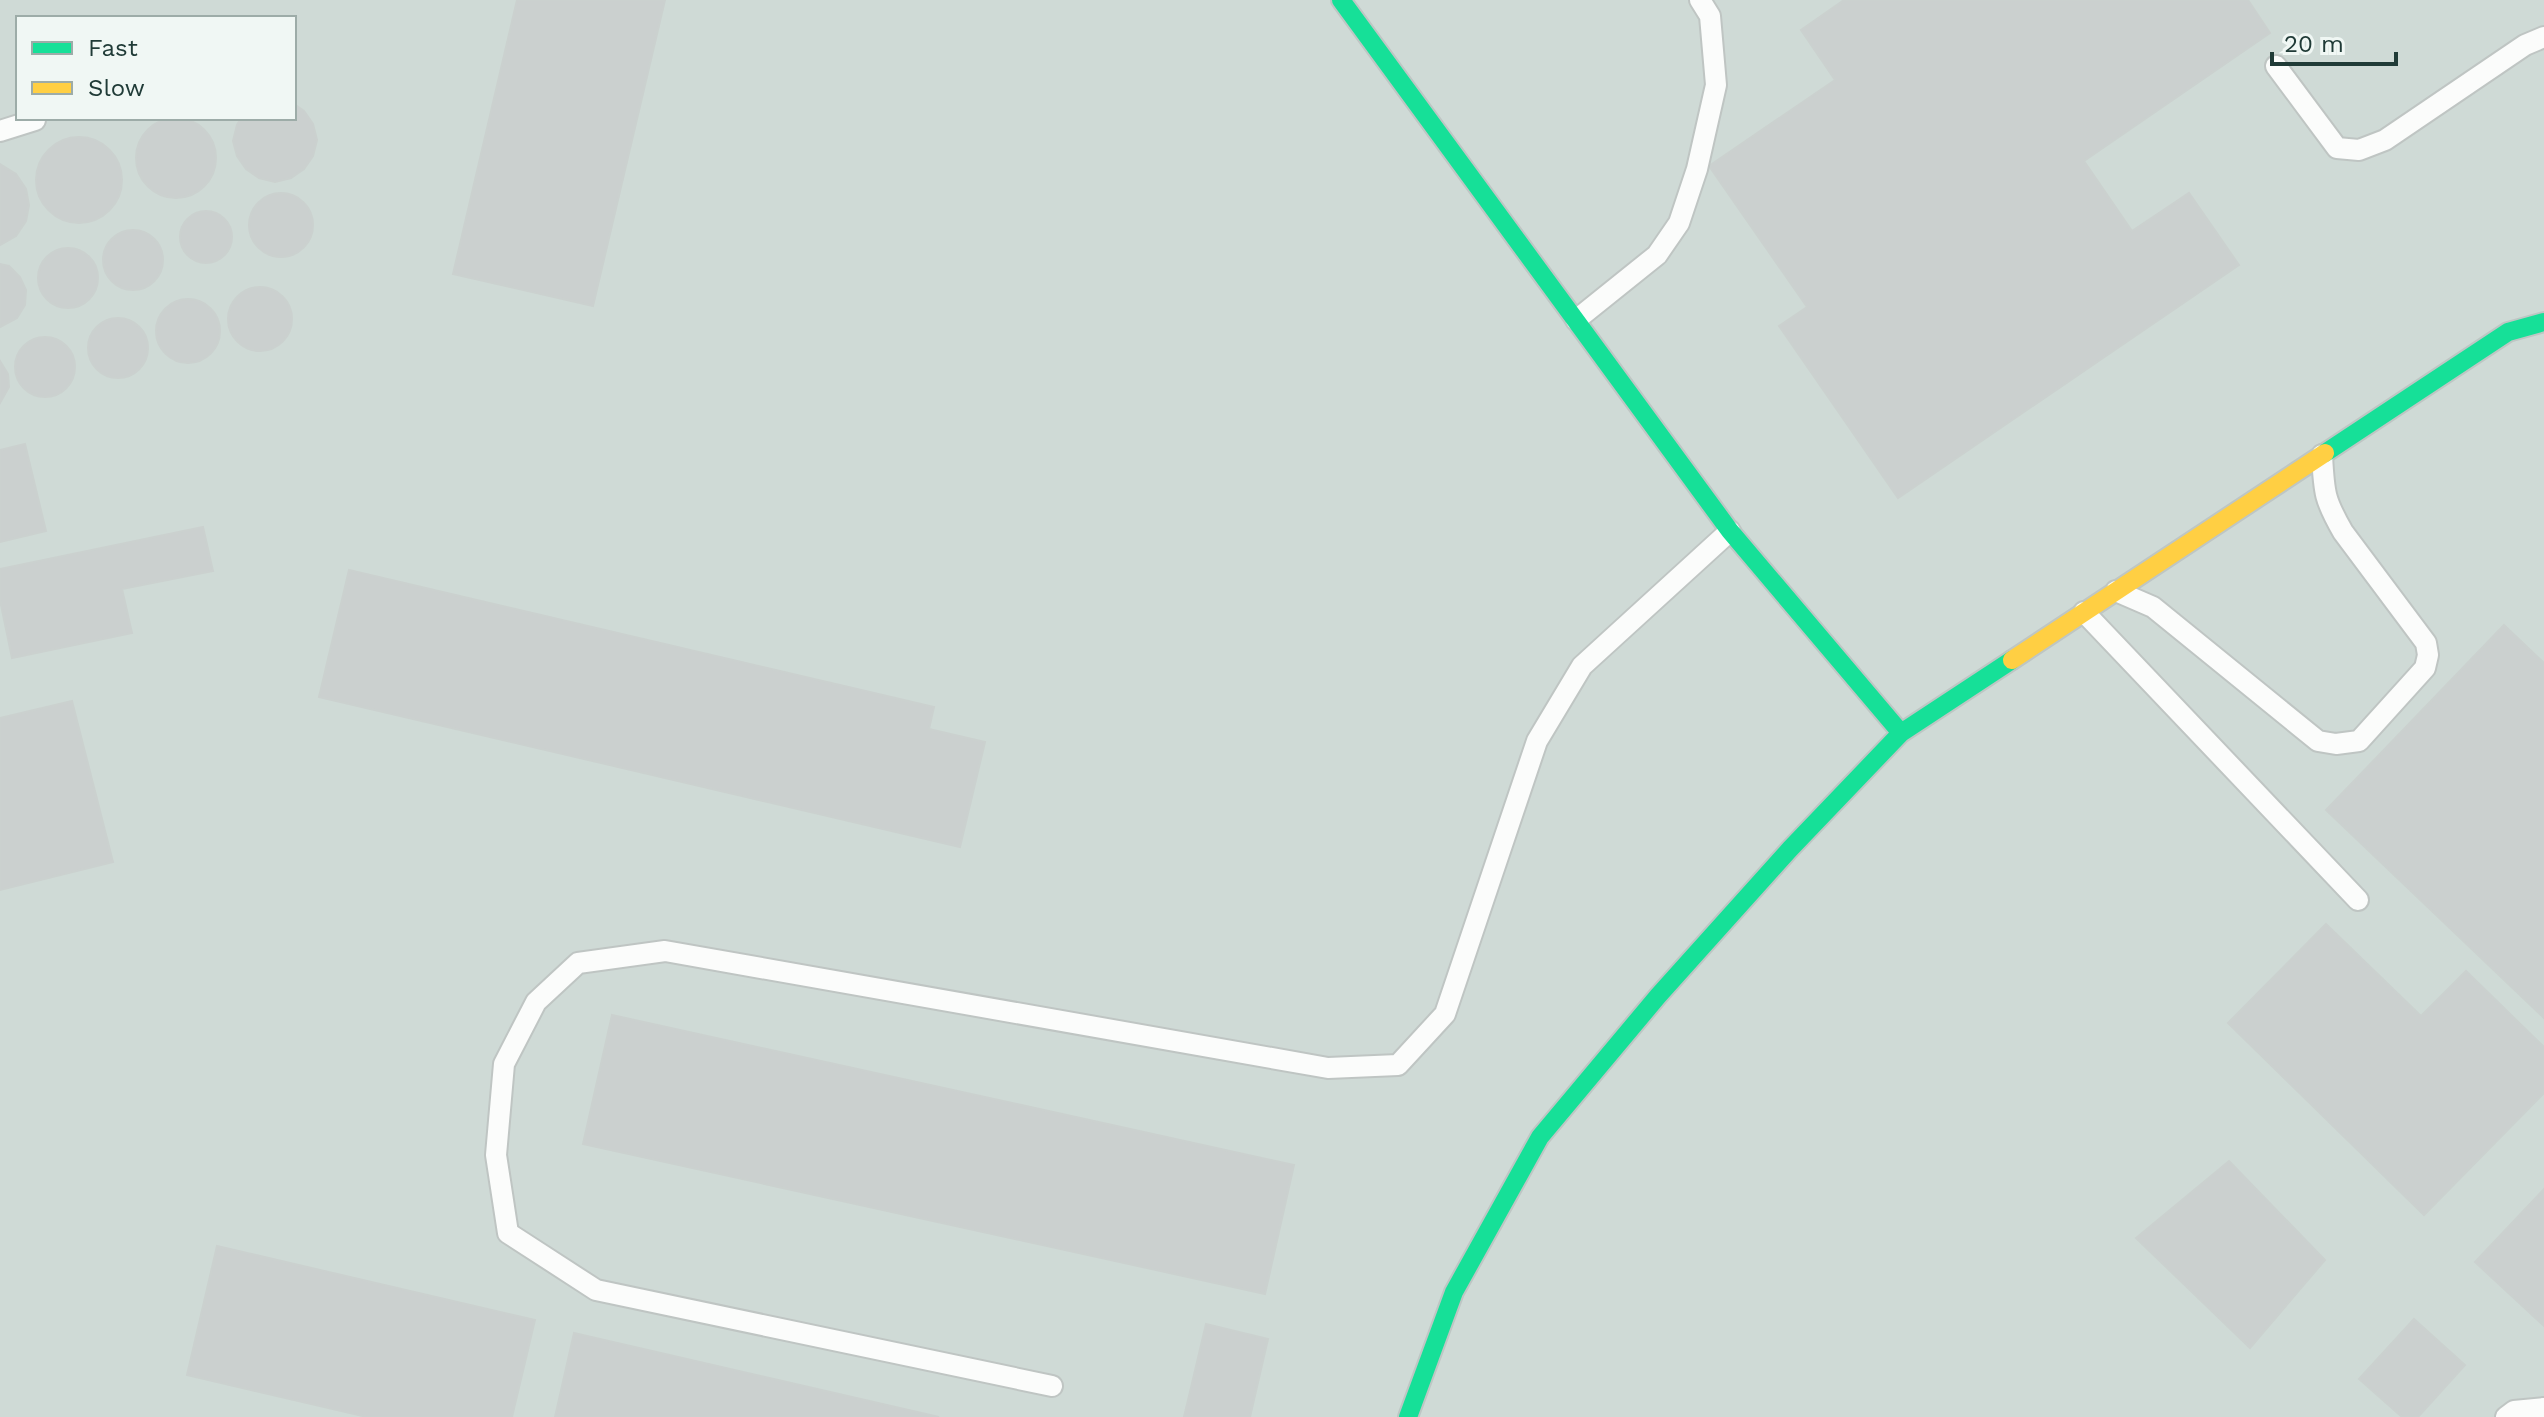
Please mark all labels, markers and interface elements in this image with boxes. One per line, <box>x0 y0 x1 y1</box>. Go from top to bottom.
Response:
legend <box>16 16 296 120</box>
scale bar <box>2272 16 2396 66</box>
text: 20 m <box>2284 30 2344 58</box>
text: Fast <box>88 34 138 62</box>
text: Slow <box>88 74 145 102</box>

